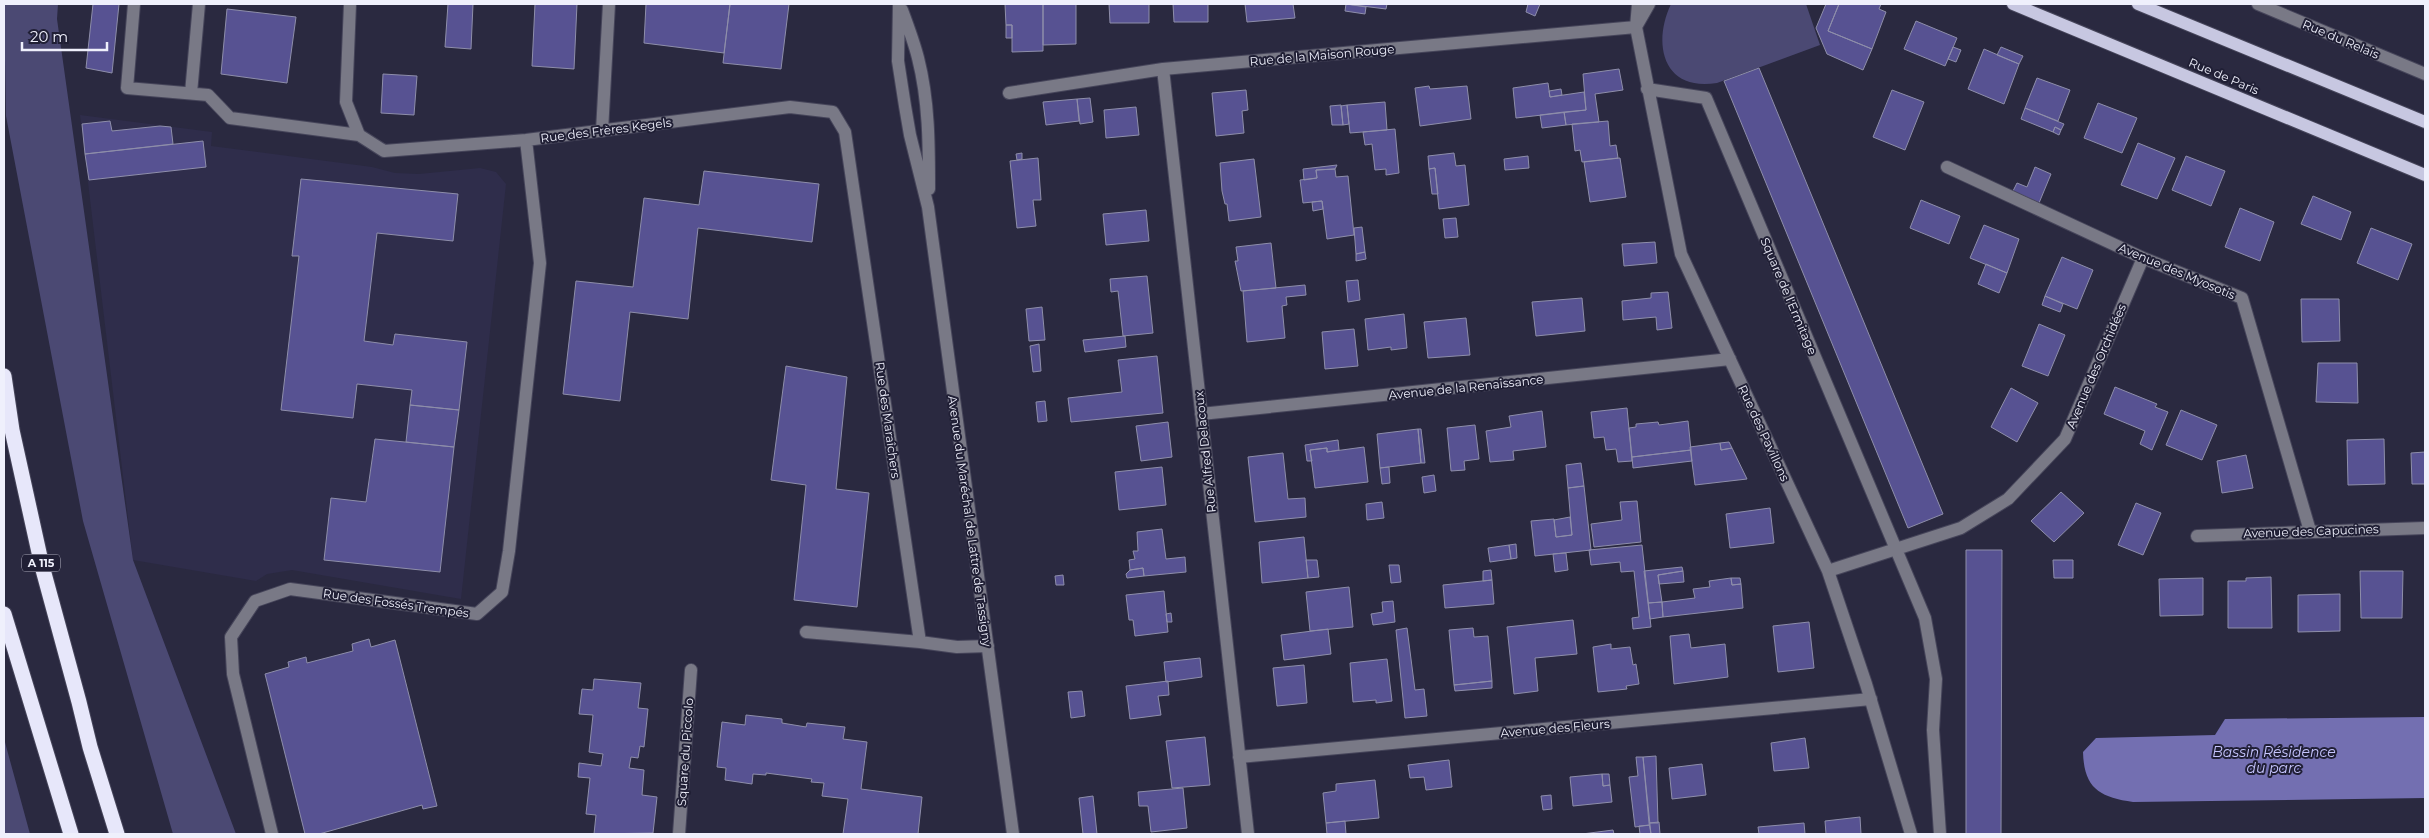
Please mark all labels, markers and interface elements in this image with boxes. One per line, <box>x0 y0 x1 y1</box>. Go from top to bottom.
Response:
street label: Rue du Relais <box>2300 16 2382 62</box>
scale bar <box>22 20 108 52</box>
text: 20 m <box>30 27 68 46</box>
street label: Rue de la Maison Rouge <box>1249 41 1395 69</box>
street label: Rue de Paris <box>2187 54 2262 98</box>
street label: Rue des Frères Kegels <box>540 115 672 145</box>
street label: Square de l'Ermitage <box>1758 235 1820 357</box>
street label: Avenue des Myosotis <box>2116 240 2238 302</box>
street label: Avenue des Orchidées <box>2063 301 2129 431</box>
street label: Rue des Maraîchers <box>872 361 904 479</box>
street label: Avenue de la Renaissance <box>1388 371 1544 403</box>
street label: Rue des Pavillons <box>1735 382 1793 484</box>
street label: Rue Alfred Delacoux <box>1191 390 1219 514</box>
street label: Avenue du Maréchal de Lattre de Tassigny <box>945 394 995 648</box>
street label: Avenue des Capucines <box>2243 521 2379 541</box>
road number: A 115 <box>22 554 60 572</box>
street label: Rue des Fossés Trempés <box>322 585 470 621</box>
street label: Square du Piccolo <box>674 697 696 807</box>
street label: Avenue des Fleurs <box>1500 716 1610 740</box>
water label: Bassin Résidence du parc <box>2212 743 2336 777</box>

